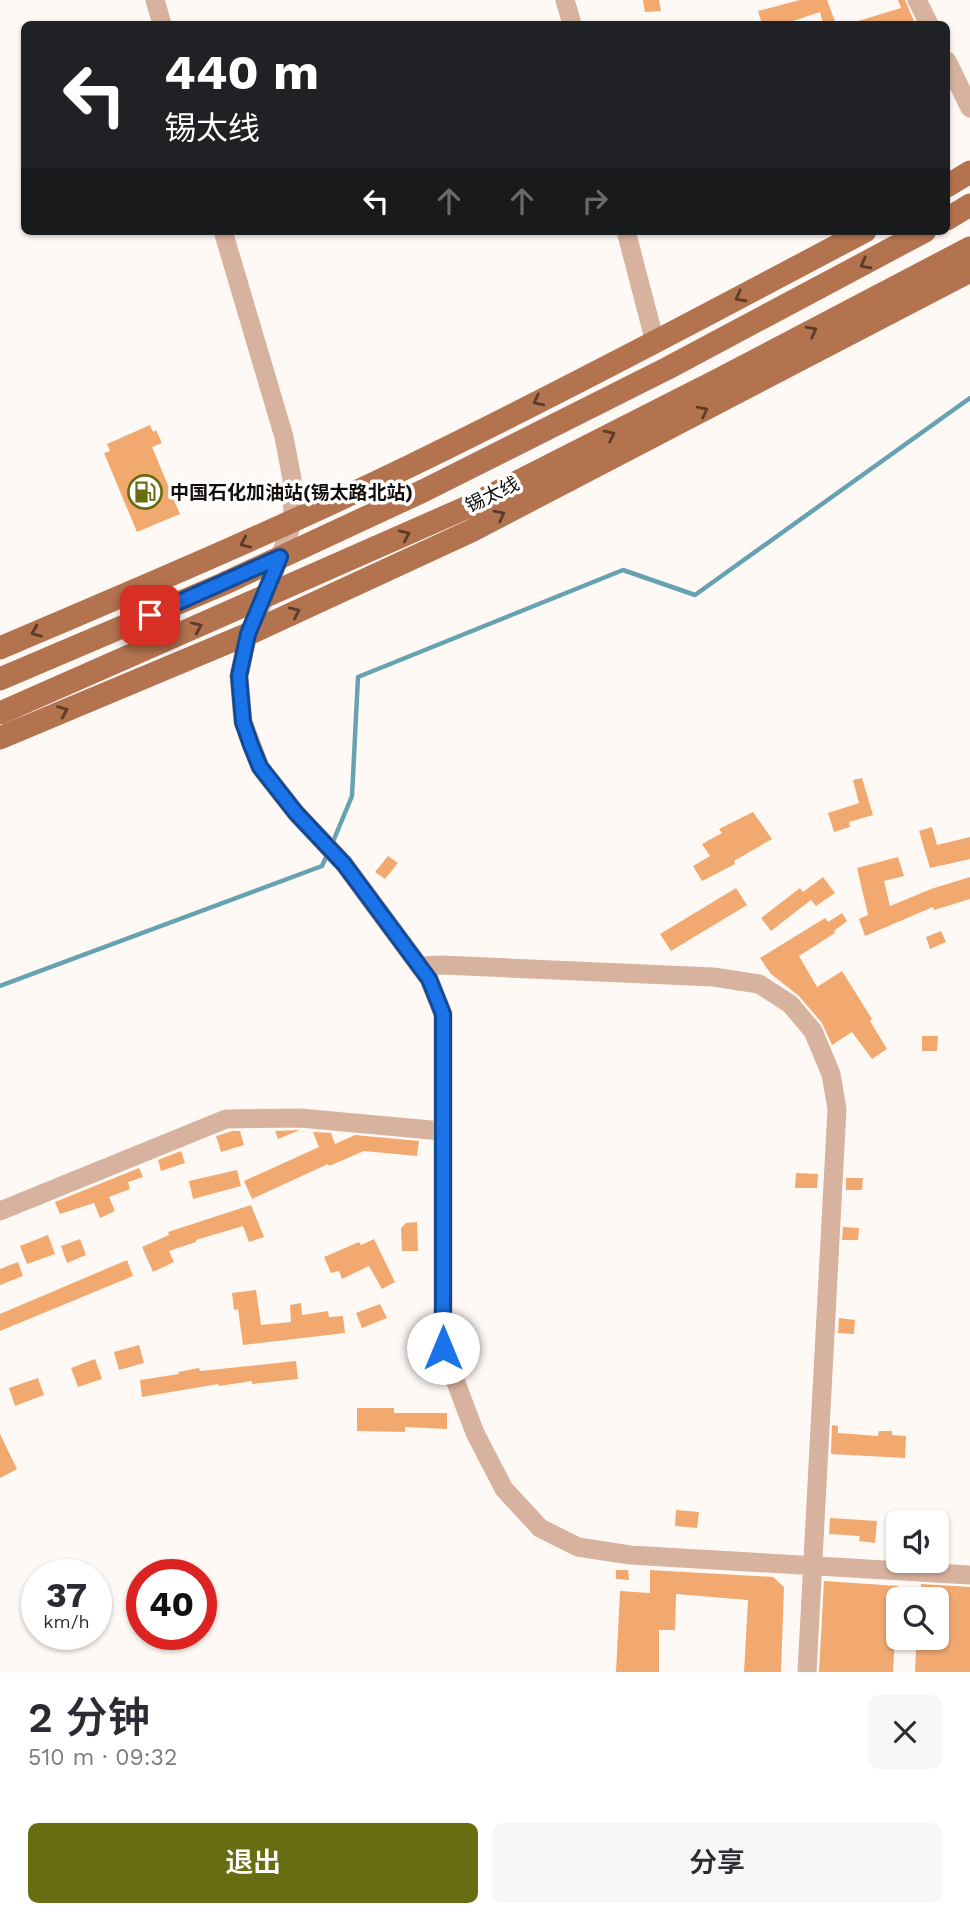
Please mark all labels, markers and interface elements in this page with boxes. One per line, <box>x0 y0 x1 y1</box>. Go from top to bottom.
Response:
text: 440 m <box>164 43 319 101</box>
icon: left <box>49 49 140 140</box>
text: 锡太线 <box>164 109 260 147</box>
icon: left <box>357 182 395 220</box>
icon: ahead <box>430 182 468 220</box>
icon: ahead <box>503 182 541 220</box>
icon: right <box>576 182 614 220</box>
one-way arrow <box>860 255 872 269</box>
one-way arrow <box>735 289 747 302</box>
one-way arrow <box>805 326 817 339</box>
one-way arrow <box>533 393 545 407</box>
one-way arrow <box>695 406 708 419</box>
one-way arrow <box>603 430 615 443</box>
street label: 锡太线 <box>462 472 523 517</box>
fuel station icon: 中国石化加油站(锡太路北站) <box>126 473 164 511</box>
place label: 中国石化加油站(锡太路北站) <box>170 481 413 504</box>
one-way arrow <box>493 510 506 524</box>
one-way arrow <box>398 529 410 543</box>
one-way arrow <box>239 535 252 549</box>
pin <box>120 585 180 645</box>
icon: arrive <box>131 596 169 634</box>
one-way arrow <box>287 606 300 620</box>
one-way arrow <box>190 621 203 635</box>
one-way arrow <box>30 624 42 638</box>
one-way arrow <box>56 706 68 720</box>
position arrow <box>406 1311 480 1385</box>
map controls <box>886 1510 949 1650</box>
button: sound <box>886 1510 949 1573</box>
speed limit sign: 40 <box>126 1559 217 1650</box>
text: 37 <box>46 1574 87 1616</box>
button: search <box>886 1587 949 1650</box>
text: km/h <box>43 1611 90 1632</box>
text: 2 分钟 <box>28 1693 150 1742</box>
button: close <box>868 1695 942 1769</box>
text: 510 m · 09:32 <box>28 1744 177 1771</box>
button: 退出 <box>28 1823 478 1903</box>
button: 分享 <box>492 1823 942 1903</box>

